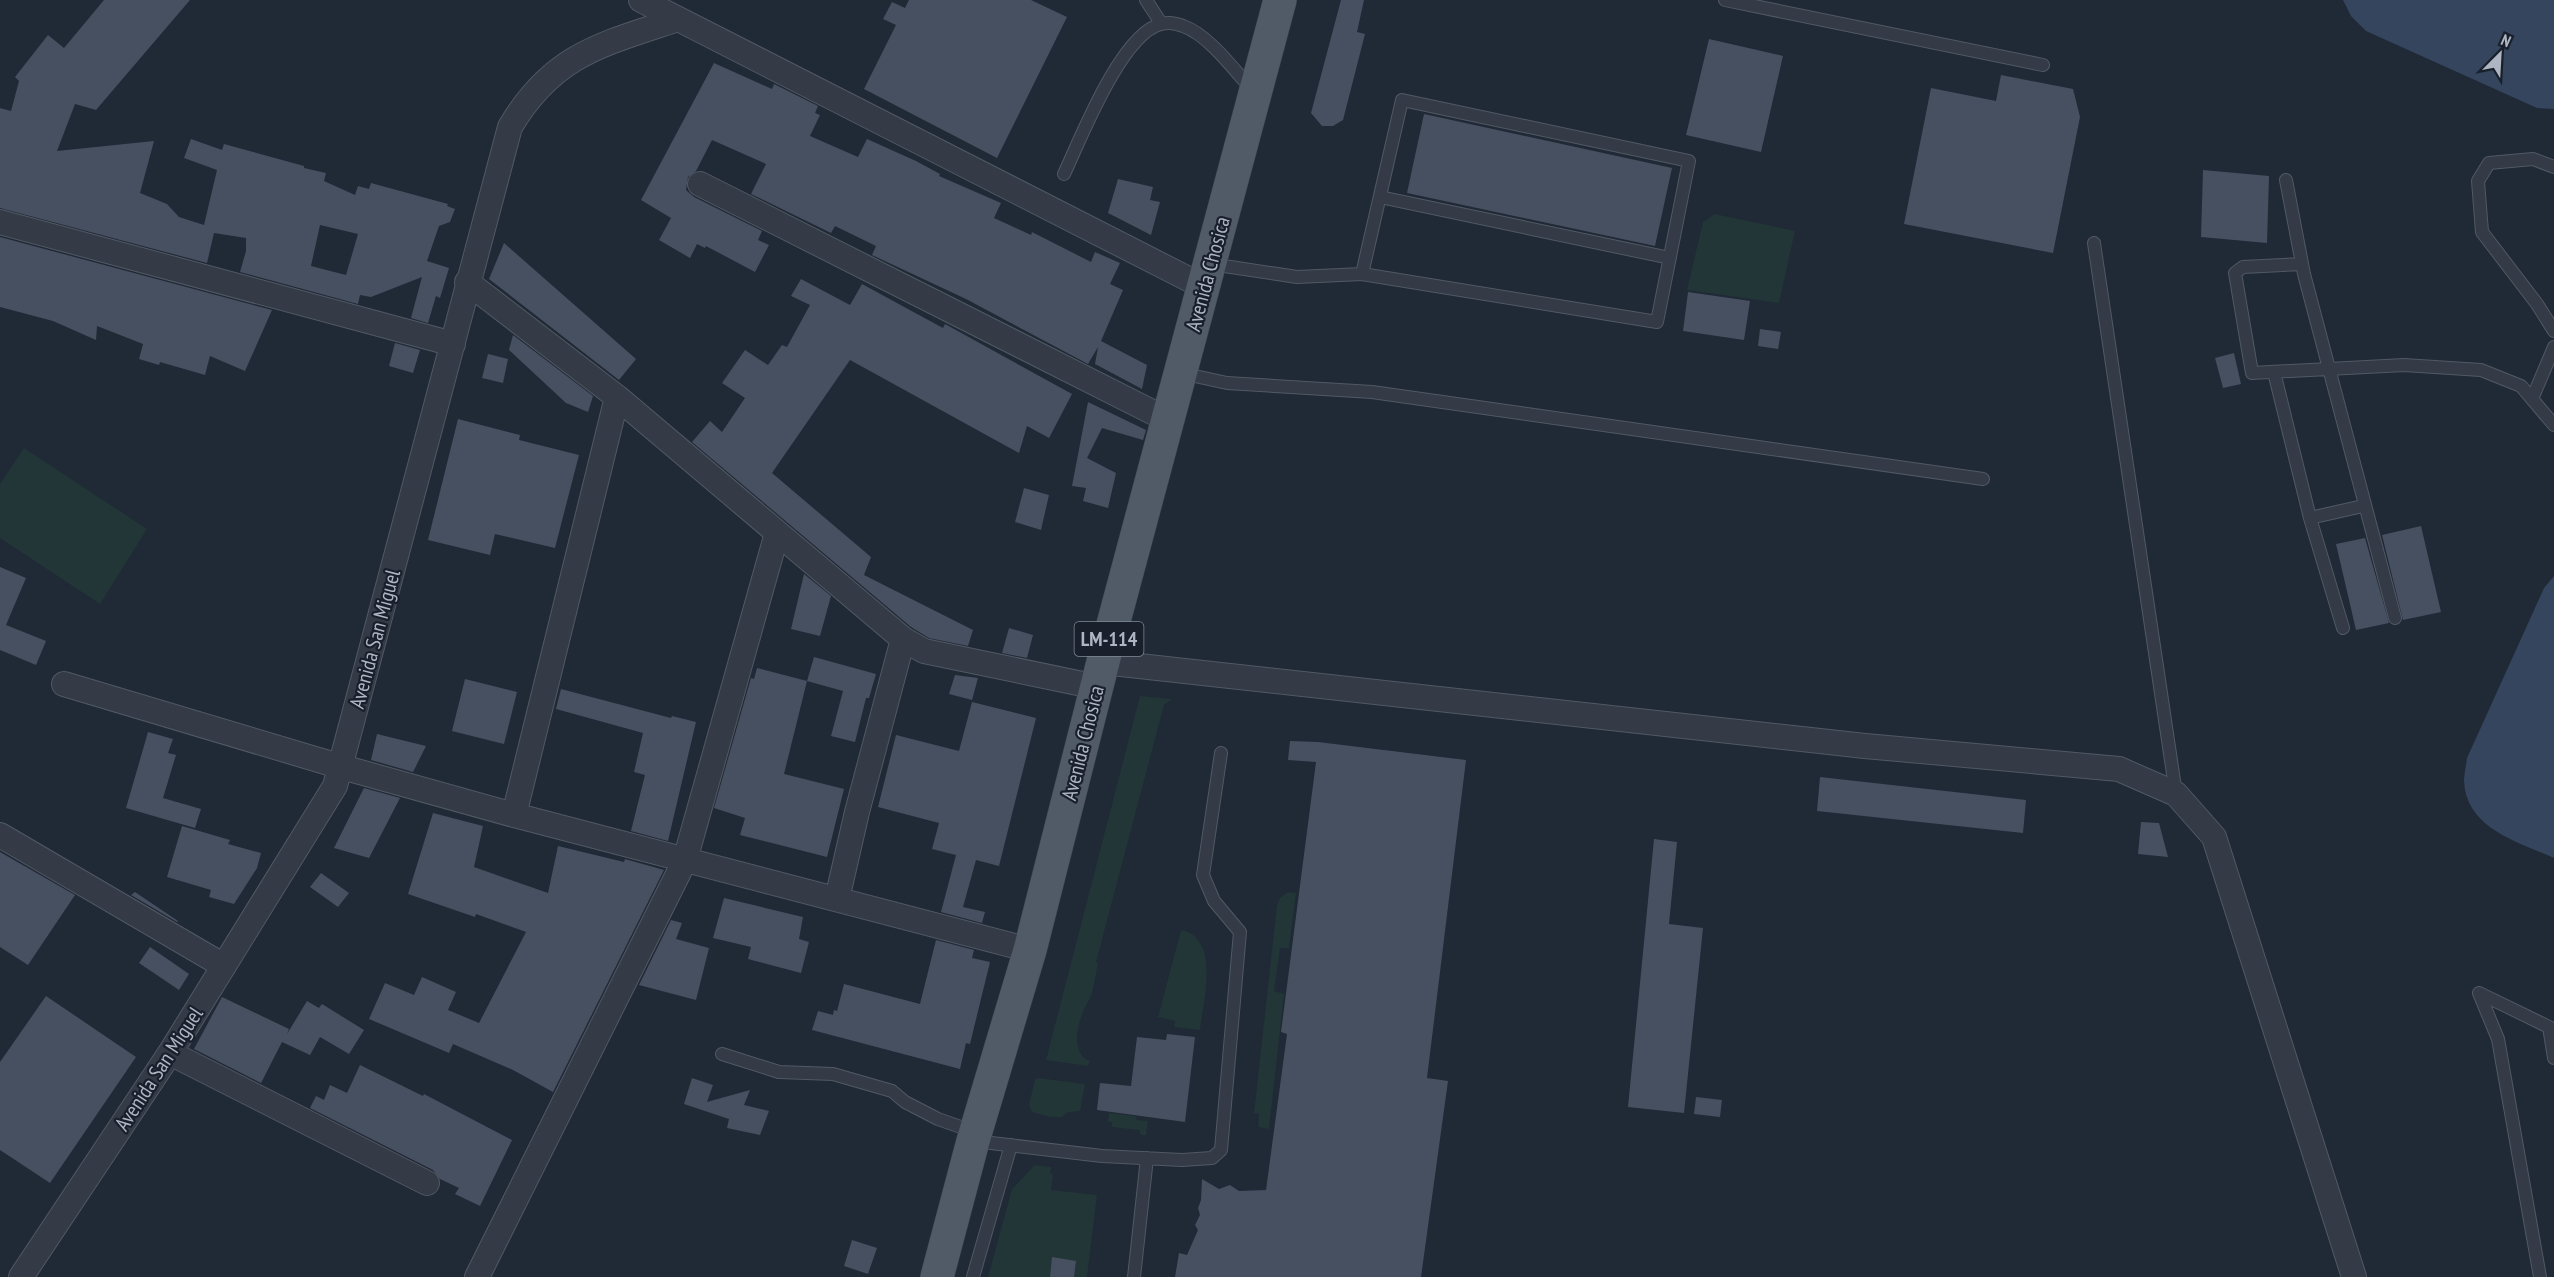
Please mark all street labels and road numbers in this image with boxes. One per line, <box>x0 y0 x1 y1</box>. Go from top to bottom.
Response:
street label: Avenida Chosica <box>1179 214 1236 334</box>
street label: Avenida San Miguel <box>343 566 406 711</box>
road number: LM-114 <box>1074 622 1144 656</box>
street label: Avenida Chosica <box>1055 683 1110 803</box>
street label: Avenida San Miguel <box>108 1002 209 1136</box>

